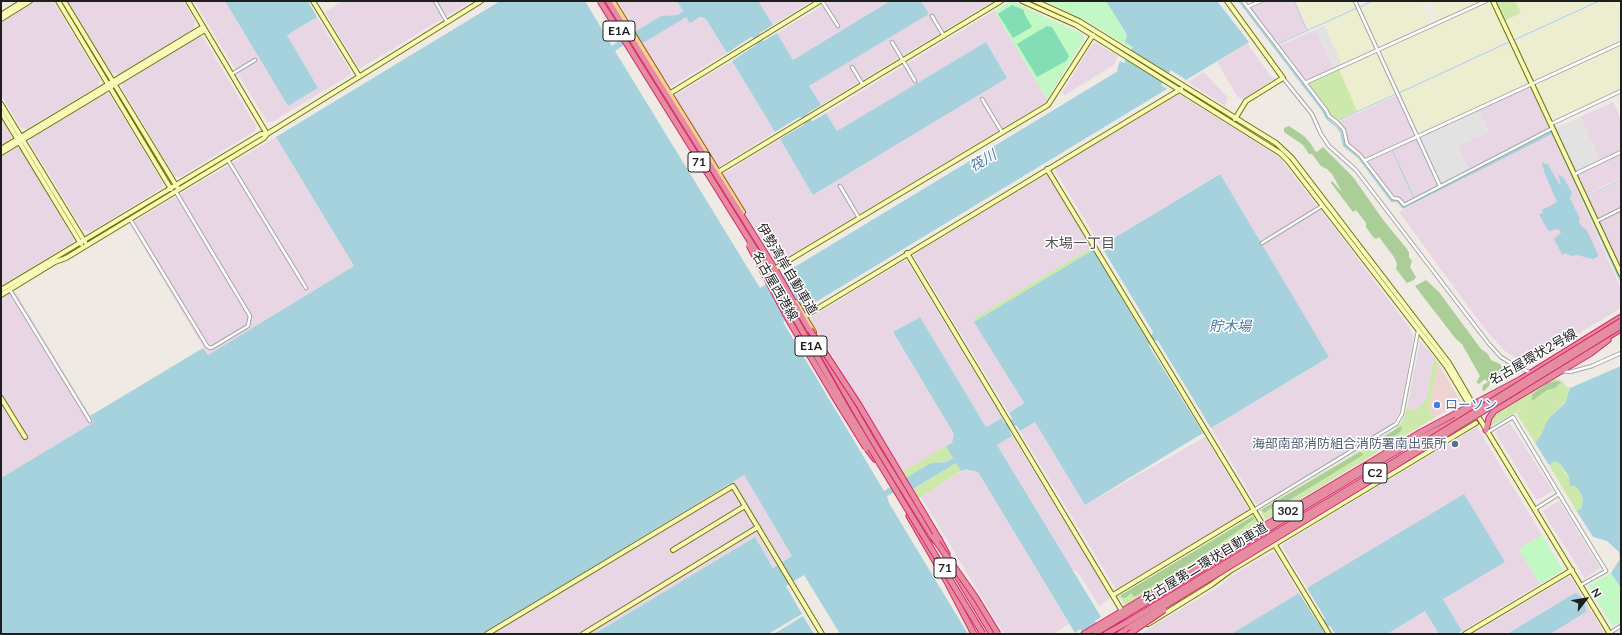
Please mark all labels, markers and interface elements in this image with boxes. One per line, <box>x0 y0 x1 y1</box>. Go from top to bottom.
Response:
road number: E1A <box>603 21 635 41</box>
water label: 筏川 <box>967 147 999 175</box>
road number: 71 <box>688 152 710 172</box>
street label: 伊勢湾岸自動車道 <box>754 220 820 318</box>
district label: 木場一丁目 <box>1045 235 1115 251</box>
street label: 名古屋西港線 <box>749 248 801 324</box>
water label: 貯木場 <box>1209 318 1251 334</box>
street label: 名古屋環状2号線 <box>1486 326 1580 388</box>
road number: E1A <box>795 336 827 356</box>
place label: ローソン <box>1445 397 1497 413</box>
marker: ローソン <box>1432 400 1442 410</box>
place label: 海部南部消防組合消防署南出張所 <box>1252 436 1447 452</box>
marker: 海部南部消防組合消防署南出張所 <box>1450 439 1460 449</box>
road number: C2 <box>1363 463 1387 483</box>
road number: 302 <box>1273 501 1303 521</box>
street label: 名古屋第二環状自動車道 <box>1140 519 1270 607</box>
road number: 71 <box>934 558 956 578</box>
north arrow <box>1566 579 1606 619</box>
text: N <box>1589 586 1604 600</box>

